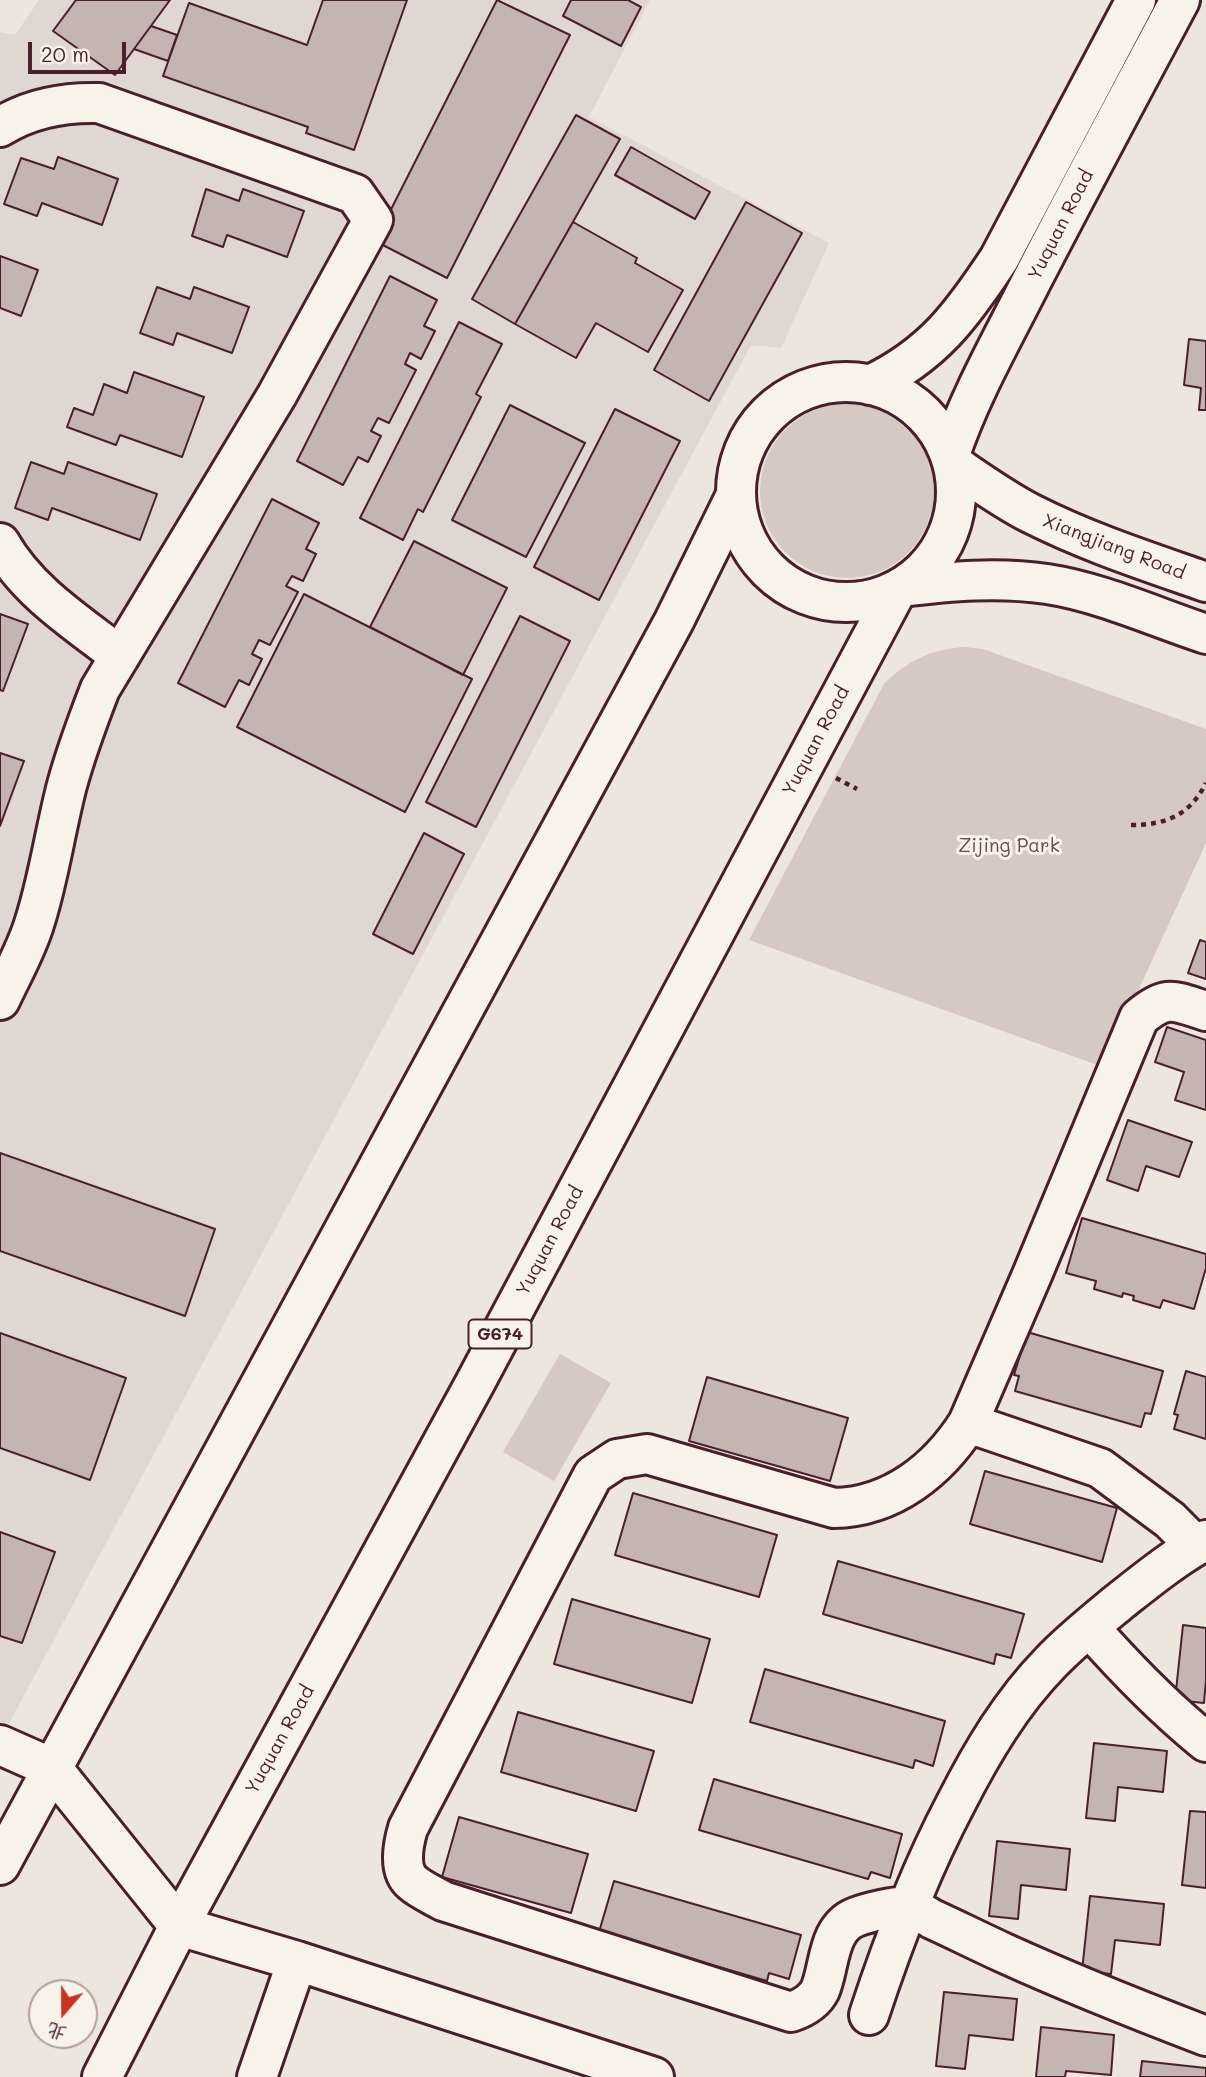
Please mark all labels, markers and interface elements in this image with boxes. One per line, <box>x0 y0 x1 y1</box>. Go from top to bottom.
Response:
scale bar <box>32 28 130 72</box>
text: 20 m <box>41 40 89 67</box>
street label: Yuquan Road <box>1023 166 1099 284</box>
street label: Xiangjiang Road <box>1040 509 1188 585</box>
street label: Yuquan Road <box>777 682 855 800</box>
park label: Zijing Park <box>958 835 1060 857</box>
street label: Yuquan Road <box>511 1182 589 1300</box>
road number: G674 <box>468 1320 532 1349</box>
street label: Yuquan Road <box>241 1681 319 1799</box>
north arrow <box>28 1979 98 2049</box>
text: 北 <box>43 2017 70 2047</box>

